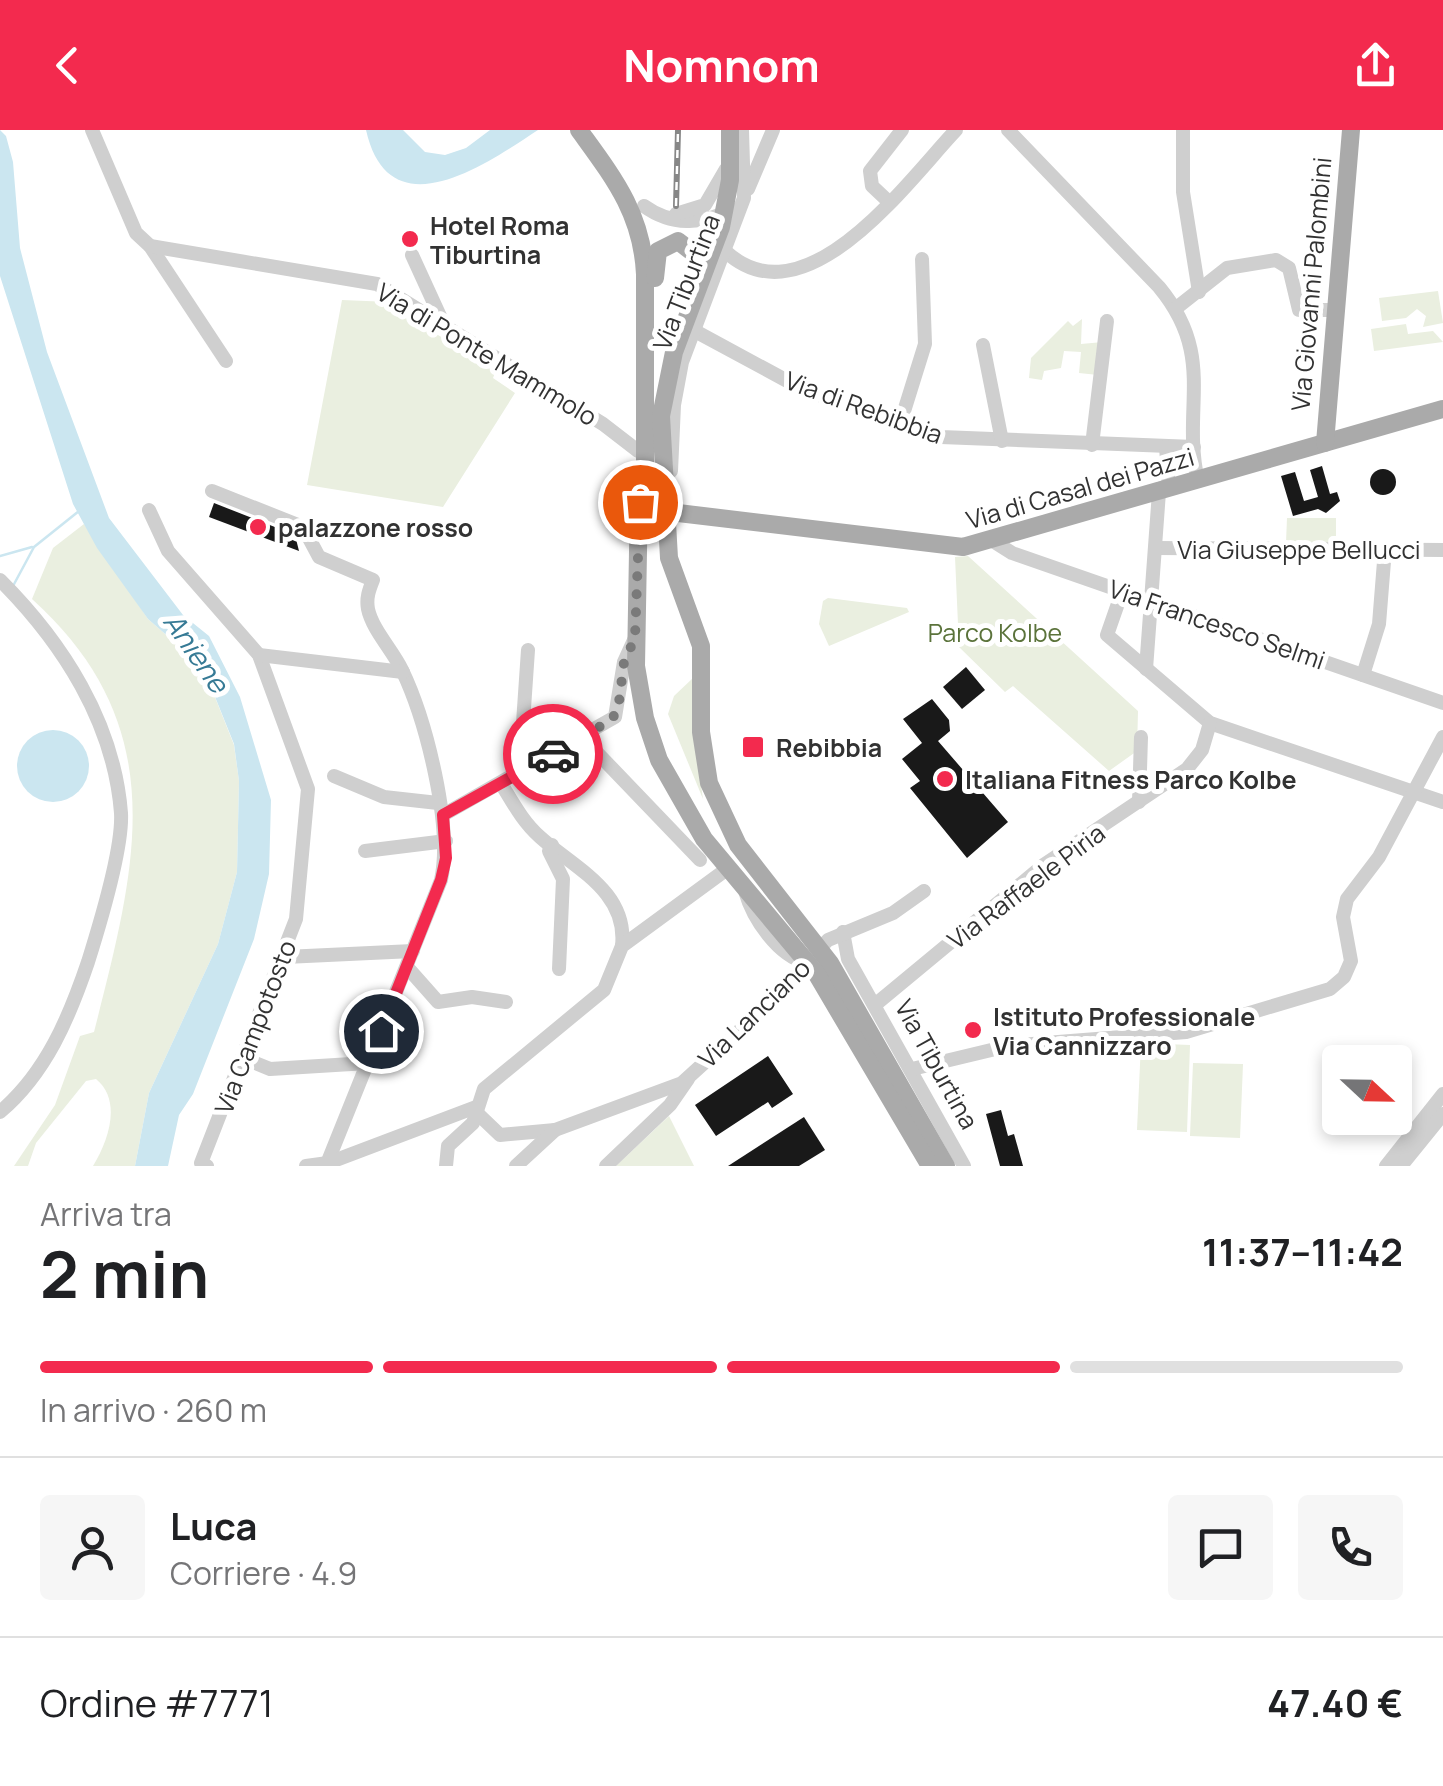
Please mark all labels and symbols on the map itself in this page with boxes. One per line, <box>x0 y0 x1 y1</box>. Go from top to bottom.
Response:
street label: Via Giovanni Palombini <box>1282 155 1340 413</box>
place label: Hotel Roma Tiburtina <box>430 208 570 272</box>
street label: Via Tiburtina <box>644 209 728 355</box>
marker: Hotel Roma Tiburtina <box>399 228 421 250</box>
street label: Via di Ponte Mammolo <box>370 274 604 434</box>
street label: Via di Rebibbia <box>780 362 948 452</box>
street label: Via di Casal dei Pazzi <box>962 439 1198 537</box>
pin <box>598 460 683 545</box>
place label: palazzone rosso <box>278 510 473 545</box>
marker: palazzone rosso <box>247 516 269 538</box>
street label: Via Giuseppe Bellucci <box>1177 532 1421 567</box>
street label: Via Francesco Selmi <box>1104 571 1330 677</box>
water label: Aniene <box>156 604 239 701</box>
park label: Parco Kolbe <box>928 615 1062 650</box>
courier <box>503 704 603 804</box>
place label: Rebibbia <box>776 730 882 765</box>
marker: Rebibbia <box>740 734 766 760</box>
place label: Italiana Fitness Parco Kolbe <box>965 762 1297 797</box>
marker: Italiana Fitness Parco Kolbe <box>934 768 956 790</box>
street label: Via Raffaele Piria <box>940 815 1112 957</box>
street label: Via Campotosto <box>206 935 304 1119</box>
street label: Via Lanciano <box>690 951 818 1075</box>
pin <box>339 989 424 1074</box>
street label: Via Tiburtina <box>887 993 987 1135</box>
place label: Istituto Professionale Via Cannizzaro <box>993 999 1255 1063</box>
marker: Istituto Professionale Via Cannizzaro <box>962 1019 984 1041</box>
north arrow <box>1322 1045 1412 1135</box>

